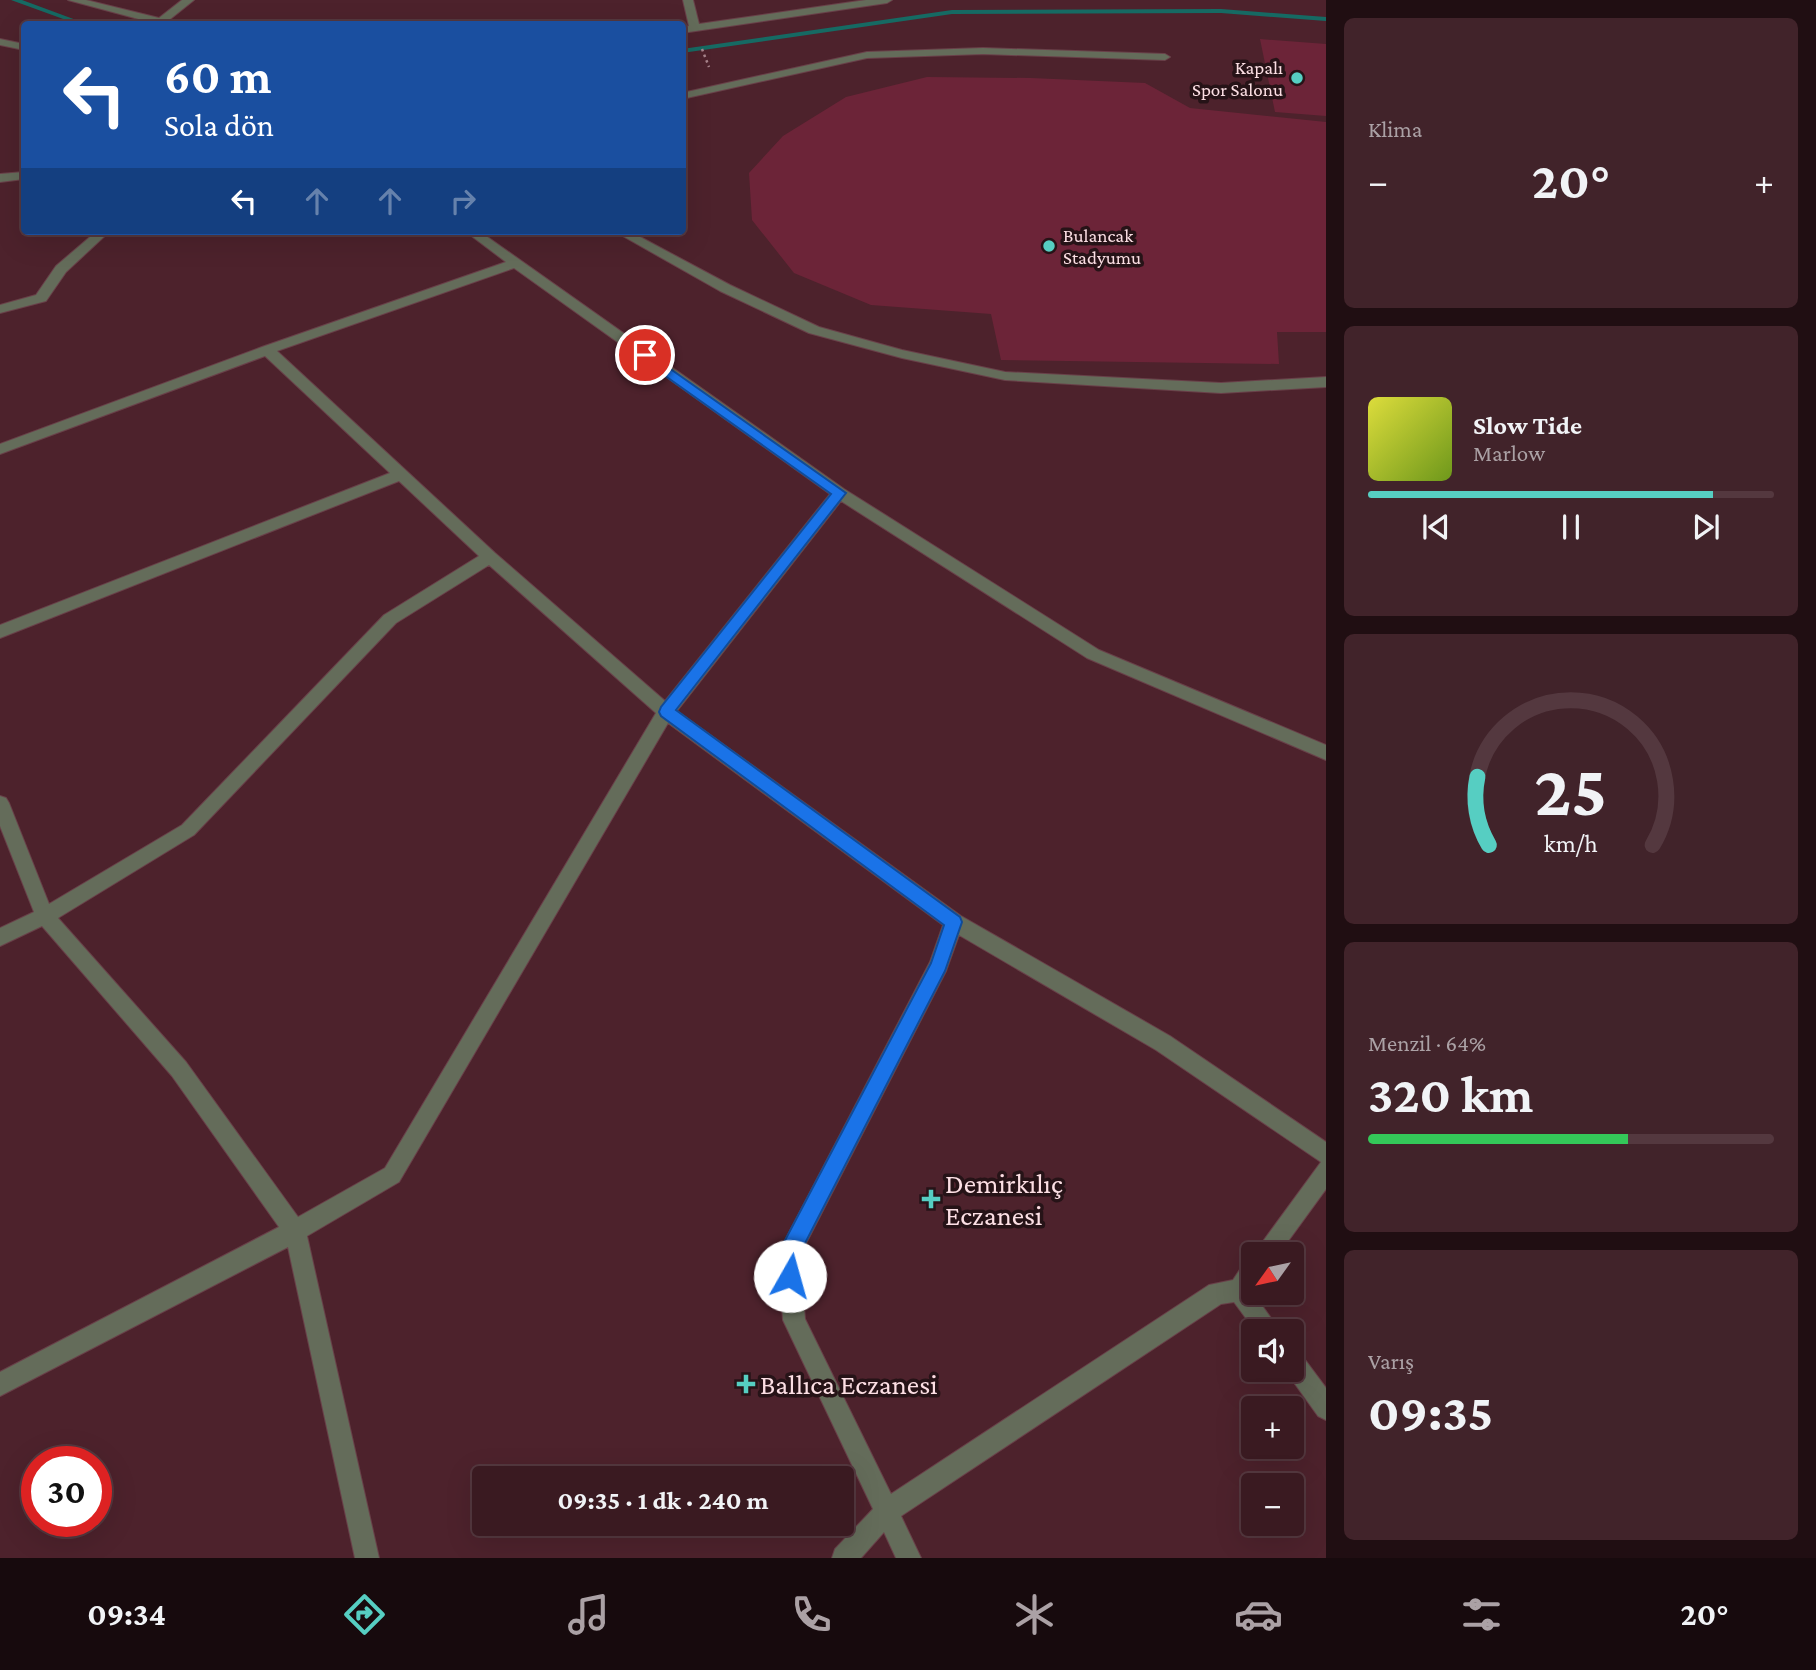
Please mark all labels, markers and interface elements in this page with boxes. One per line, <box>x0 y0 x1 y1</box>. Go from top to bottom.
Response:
icon: left <box>49 49 140 140</box>
text: 60 m <box>164 49 271 104</box>
place label: Kapalı Spor Salonu <box>1192 57 1283 100</box>
marker: Kapalı Spor Salonu <box>1289 70 1305 86</box>
text: Sola dön <box>164 107 274 143</box>
text: Klima <box>1368 116 1422 142</box>
text: 20° <box>1532 151 1610 209</box>
text: − <box>1368 160 1388 202</box>
text: + <box>1754 160 1774 202</box>
icon: left <box>225 182 263 220</box>
icon: ahead <box>298 182 336 220</box>
icon: ahead <box>371 182 409 220</box>
icon: right <box>444 182 482 220</box>
place label: Bulancak Stadyumu <box>1063 225 1141 268</box>
marker: Bulancak Stadyumu <box>1041 238 1057 254</box>
pin <box>615 325 675 385</box>
icon: arrive <box>626 336 664 374</box>
text: Slow Tide <box>1473 411 1582 440</box>
text: Marlow <box>1473 440 1545 466</box>
icon: previous <box>1417 508 1455 546</box>
icon: pause <box>1552 508 1590 546</box>
icon: next <box>1687 508 1725 546</box>
text: 25 <box>1535 750 1607 831</box>
text: km/h <box>1544 830 1598 857</box>
text: Menzil · 64% <box>1368 1030 1486 1056</box>
text: 320 km <box>1368 1065 1533 1123</box>
place label: Demirkılıç Eczanesi <box>945 1168 1063 1231</box>
marker: Demirkılıç Eczanesi <box>923 1191 939 1207</box>
position arrow <box>753 1239 827 1313</box>
north arrow <box>1241 1242 1304 1306</box>
map controls <box>1241 1242 1304 1536</box>
button: sound <box>1241 1319 1304 1382</box>
text: Varış <box>1368 1348 1414 1374</box>
place label: Ballıca Eczanesi <box>760 1369 937 1400</box>
marker: Ballıca Eczanesi <box>738 1376 754 1392</box>
text: 09:35 <box>1368 1383 1493 1441</box>
button: + <box>1241 1396 1304 1459</box>
speed limit sign: 30 <box>21 1446 112 1537</box>
button: − <box>1241 1473 1304 1536</box>
text: 09:35 · 1 dk · 240 m <box>558 1486 768 1515</box>
icon: directions <box>340 1590 389 1639</box>
icon: music <box>564 1590 613 1639</box>
icon: phone <box>787 1590 836 1639</box>
icon: climate <box>1010 1590 1059 1639</box>
icon: car <box>1234 1590 1283 1639</box>
icon: filters <box>1457 1590 1506 1639</box>
text: 09:34 <box>87 1596 166 1632</box>
text: 20° <box>1681 1596 1729 1632</box>

